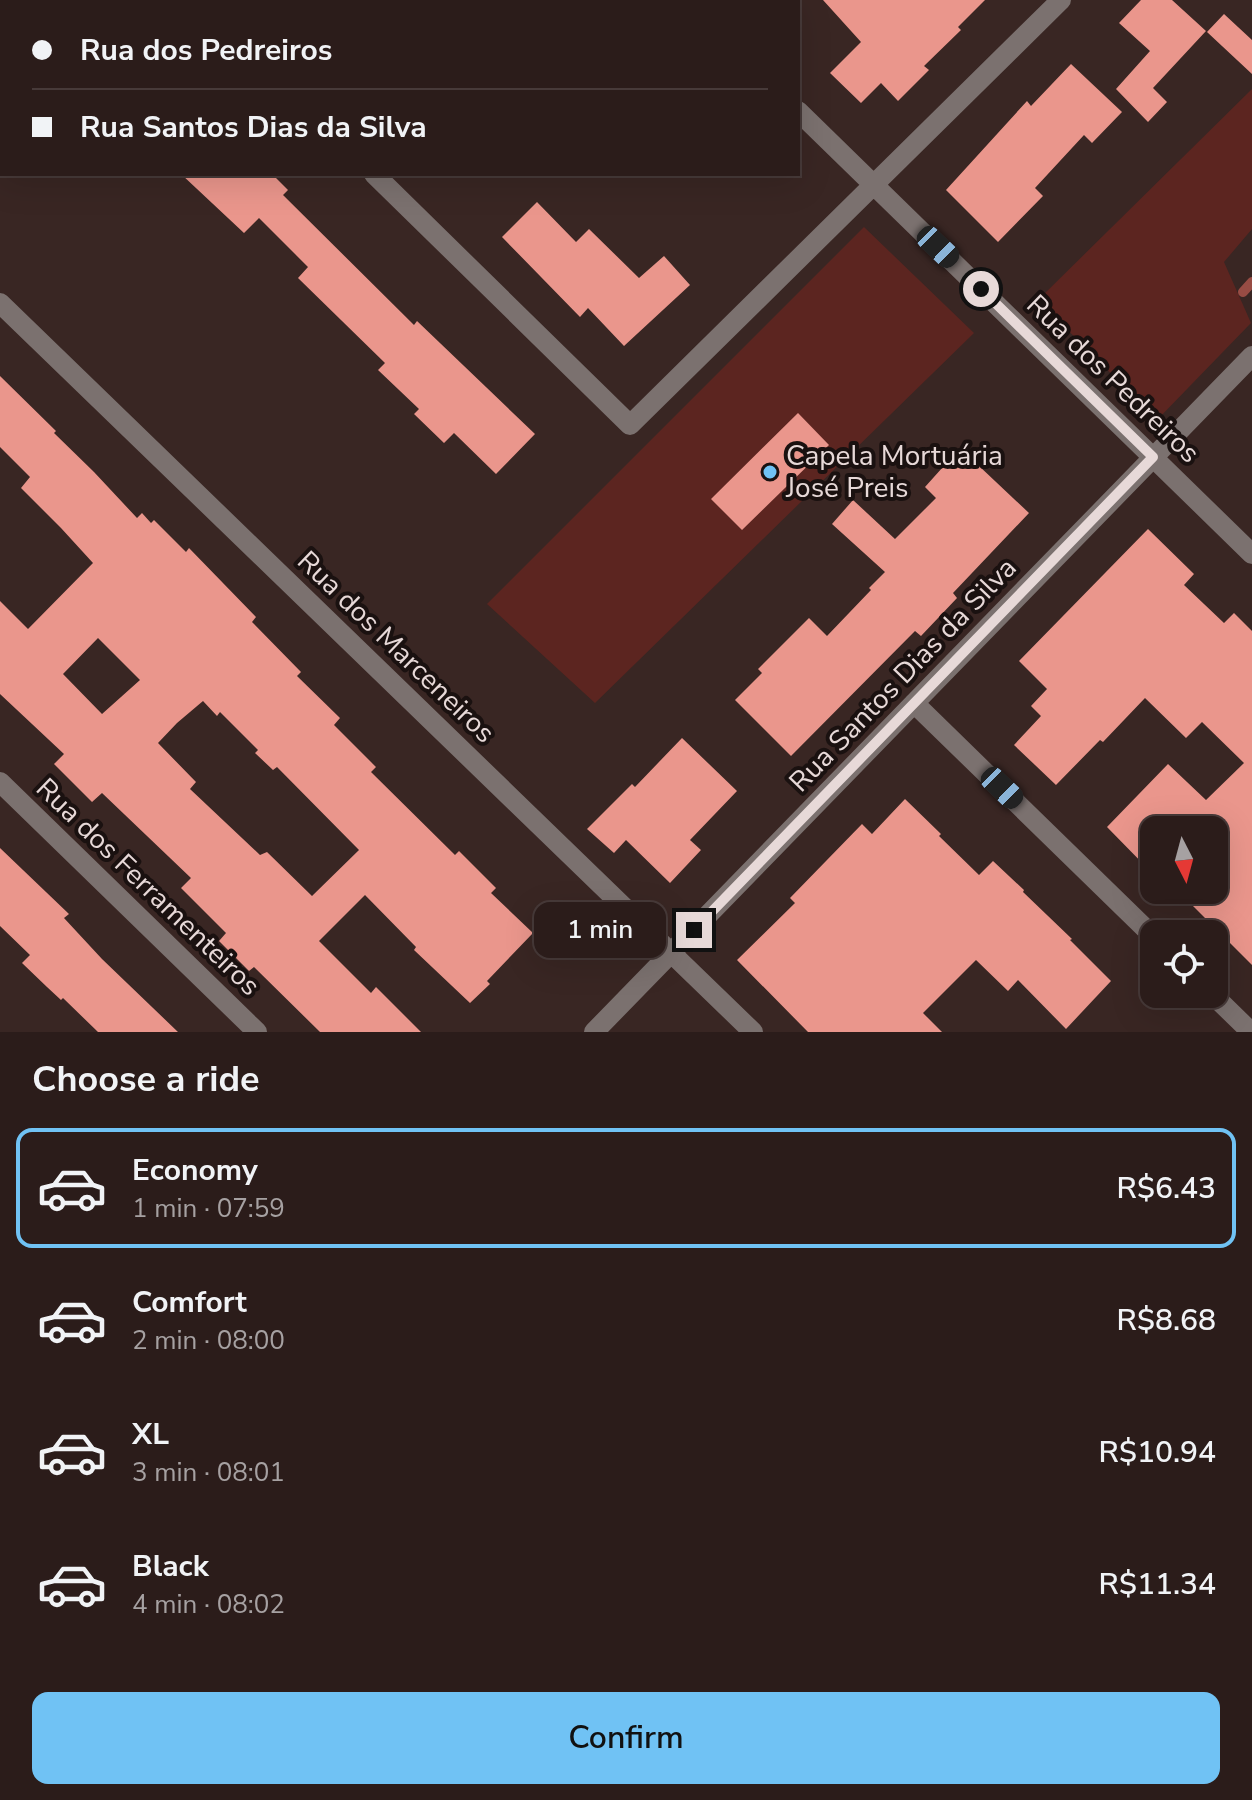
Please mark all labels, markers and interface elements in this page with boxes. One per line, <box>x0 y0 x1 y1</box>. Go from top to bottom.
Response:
text: Rua dos Pedreiros <box>80 30 332 71</box>
text: Rua Santos Dias da Silva <box>80 107 427 148</box>
car <box>912 222 964 272</box>
route start <box>963 271 999 307</box>
street label: Rua dos Pedreiros <box>1018 286 1208 472</box>
place label: Capela Mortuária José Preis <box>785 437 1003 507</box>
marker: Capela Mortuária José Preis <box>761 463 779 481</box>
street label: Rua dos Marceneiros <box>289 543 503 751</box>
street label: Rua Santos Dias da Silva <box>781 550 1025 800</box>
car <box>976 763 1028 813</box>
street label: Rua dos Ferramenteiros <box>28 770 268 1004</box>
north arrow <box>1140 816 1228 904</box>
map controls <box>1140 816 1228 1008</box>
callout: 1 min <box>534 902 666 958</box>
text: 1 min <box>567 912 633 947</box>
route end <box>676 912 712 948</box>
button: locate <box>1140 920 1228 1008</box>
text: Choose a ride <box>32 1055 260 1104</box>
text: Economy <box>132 1150 258 1191</box>
icon: car <box>36 1152 108 1224</box>
text: R$6.43 <box>1117 1168 1216 1209</box>
text: 1 min · 07:59 <box>132 1191 285 1226</box>
text: Comfort <box>132 1282 247 1323</box>
icon: car <box>36 1284 108 1356</box>
text: R$8.68 <box>1117 1300 1216 1341</box>
text: 2 min · 08:00 <box>132 1323 285 1358</box>
text: XL <box>132 1414 169 1455</box>
icon: car <box>36 1416 108 1488</box>
text: R$10.94 <box>1099 1432 1216 1473</box>
text: 3 min · 08:01 <box>132 1455 285 1490</box>
text: Black <box>132 1546 209 1587</box>
icon: car <box>36 1548 108 1620</box>
text: R$11.34 <box>1099 1564 1216 1605</box>
text: 4 min · 08:02 <box>132 1587 285 1622</box>
button: Confirm <box>32 1692 1220 1784</box>

